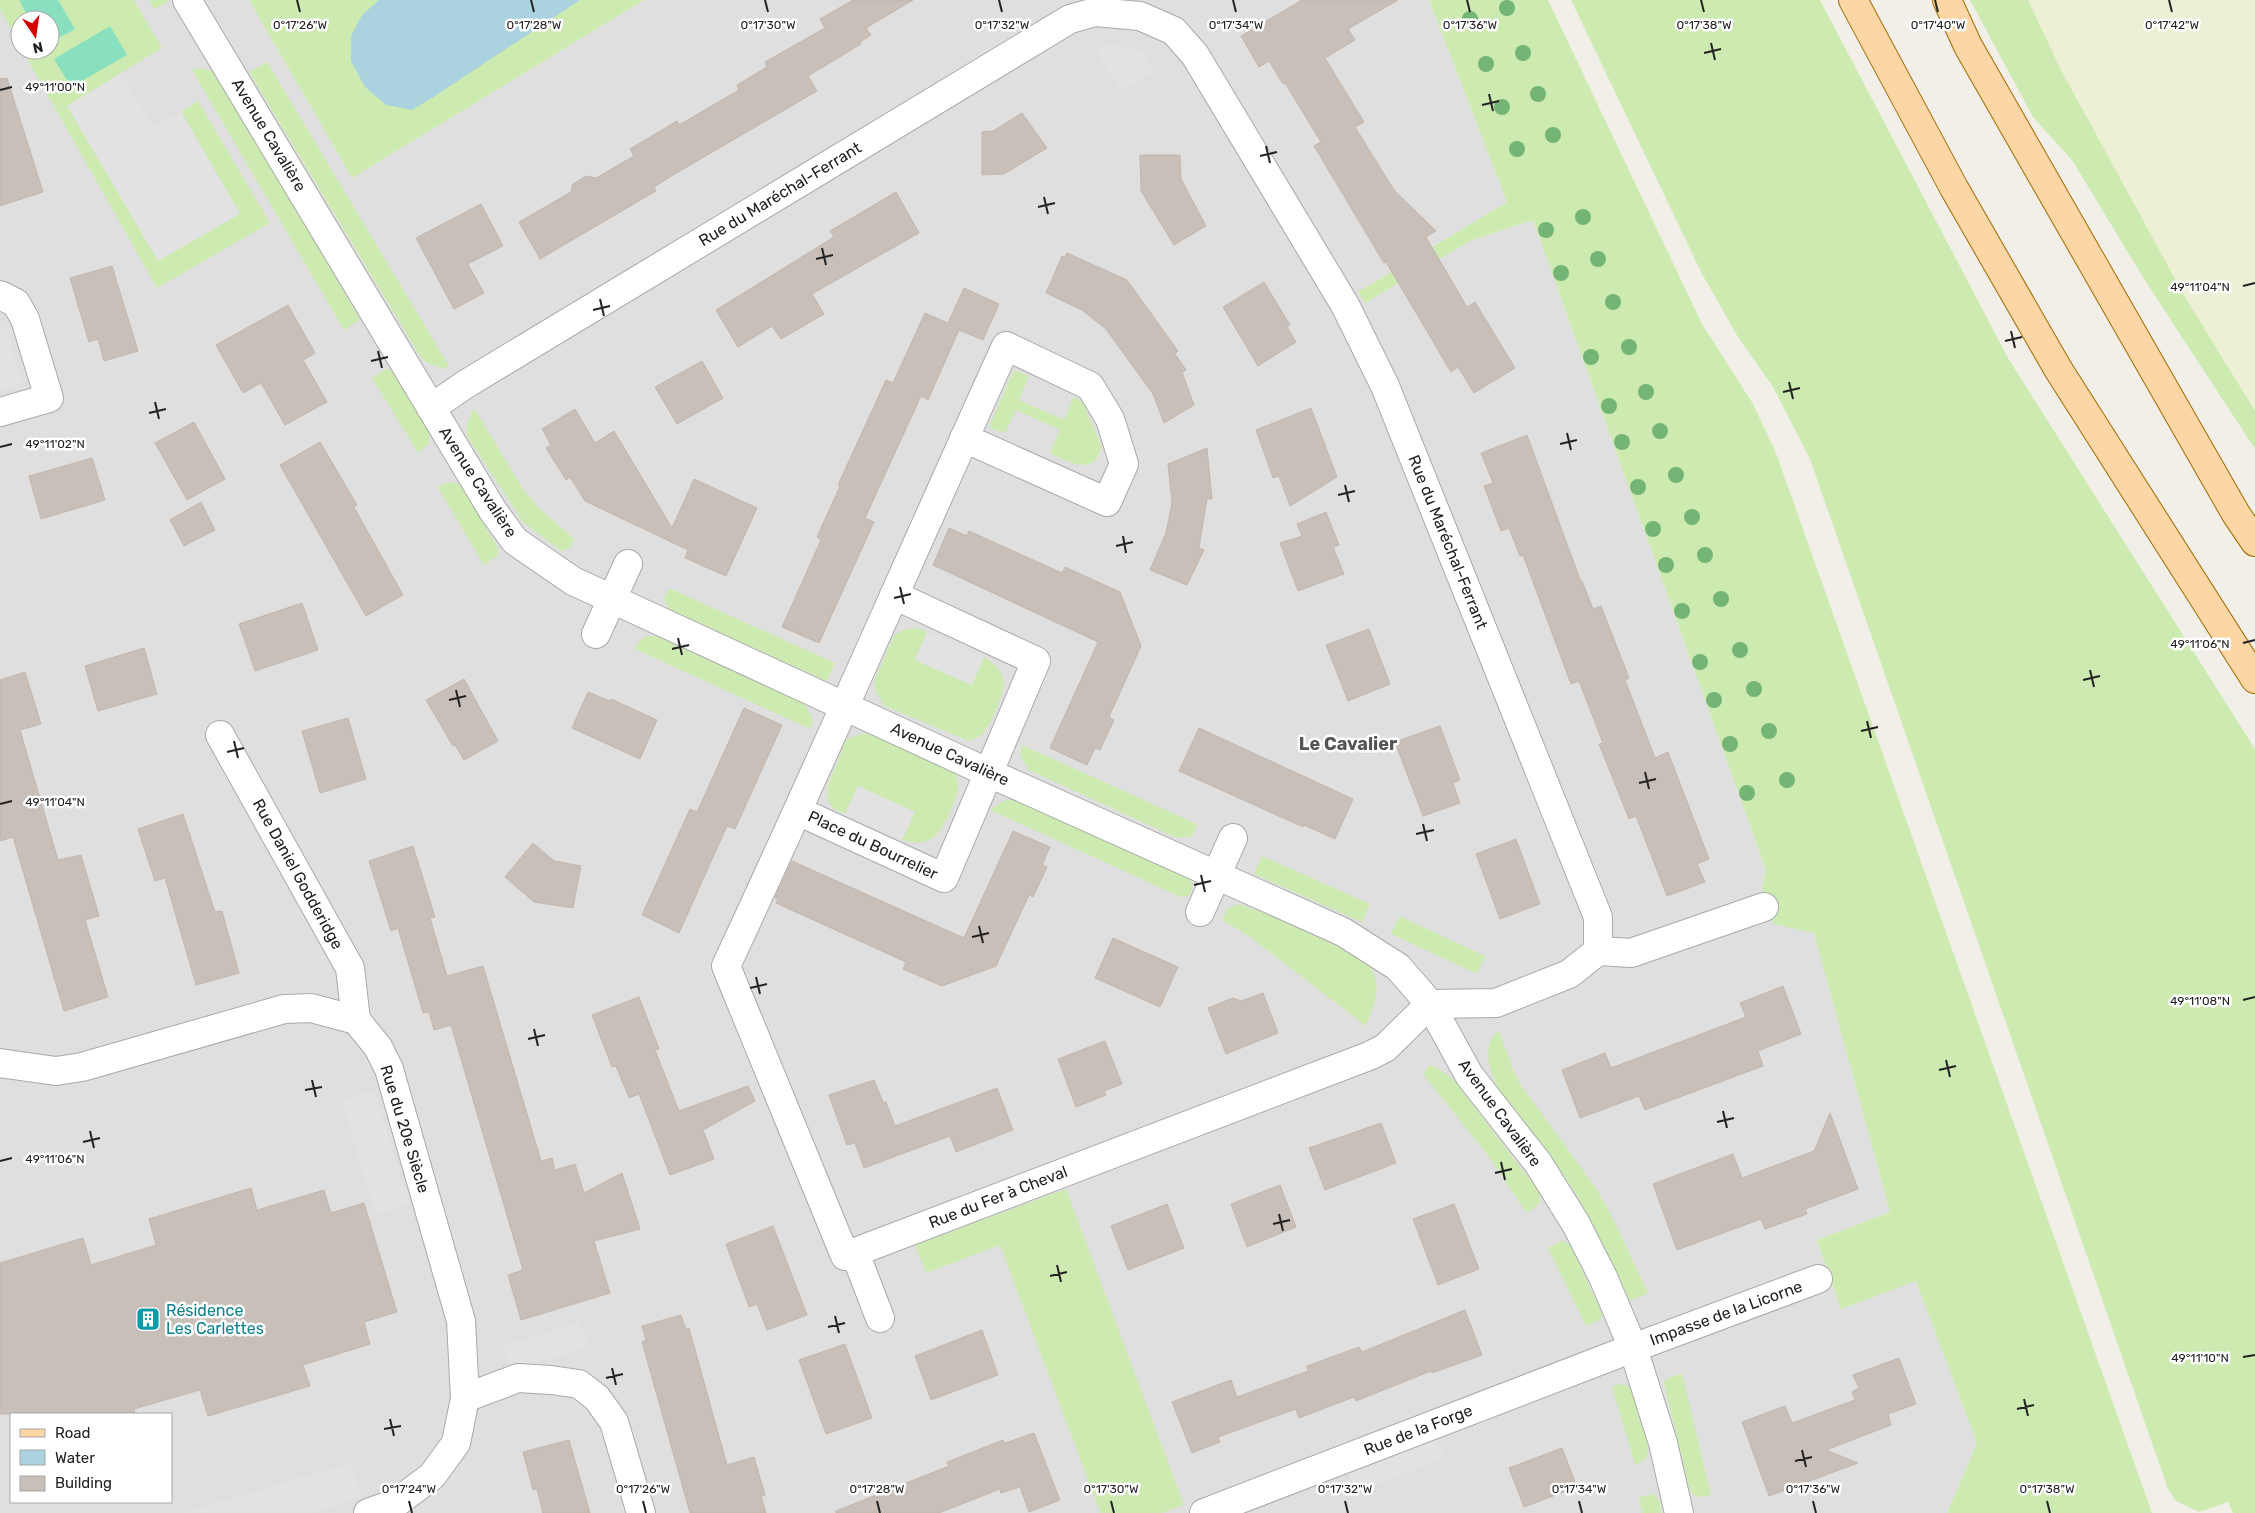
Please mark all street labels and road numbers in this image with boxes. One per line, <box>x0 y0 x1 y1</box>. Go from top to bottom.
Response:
street label: Avenue Cavalière <box>228 75 310 195</box>
street label: Rue du Maréchal-Ferrant <box>695 138 865 250</box>
street label: Avenue Cavalière <box>435 423 521 541</box>
street label: Rue du Maréchal-Ferrant <box>1404 452 1492 632</box>
street label: Avenue Cavalière <box>888 718 1012 790</box>
street label: Rue Daniel Godderidge <box>249 795 347 953</box>
street label: Place du Bourrelier <box>805 807 941 883</box>
street label: Avenue Cavalière <box>1455 1056 1545 1170</box>
street label: Rue du 20e Siècle <box>376 1063 434 1195</box>
street label: Rue du Fer à Cheval <box>926 1162 1070 1232</box>
street label: Impasse de la Licorne <box>1647 1277 1805 1349</box>
street label: Rue de la Forge <box>1361 1401 1475 1459</box>

